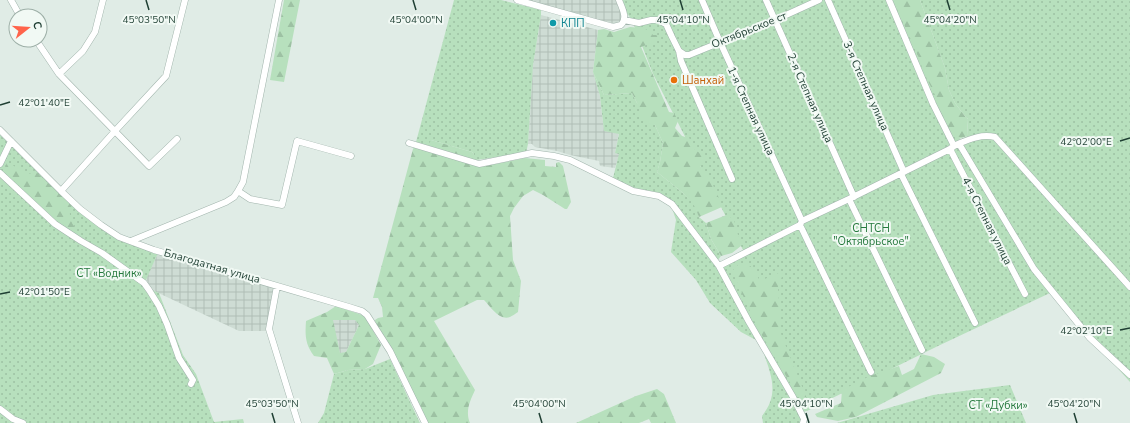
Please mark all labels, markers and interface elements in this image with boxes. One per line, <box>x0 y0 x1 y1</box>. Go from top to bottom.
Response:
north arrow <box>8 8 48 48</box>
street label: Октябрьское ст <box>709 8 789 52</box>
text: 45°03'50"N <box>122 13 176 27</box>
text: 45°04'00"N <box>389 13 443 27</box>
text: 45°04'10"N <box>656 13 710 27</box>
text: 45°04'20"N <box>923 13 977 27</box>
place label: КПП <box>561 16 585 31</box>
marker: КПП <box>548 18 558 28</box>
text: С <box>29 19 46 31</box>
street label: 3-я Степная улица <box>840 39 893 133</box>
street label: 2-я Степная улица <box>784 51 837 145</box>
street label: 1-я Степная улица <box>724 64 778 158</box>
place label: Шанхай <box>682 73 724 88</box>
marker: Шанхай <box>669 75 679 85</box>
text: 42°01'40"E <box>18 96 70 110</box>
text: 42°02'00"E <box>1060 135 1112 149</box>
street label: 4-я Степная улица <box>958 175 1016 267</box>
park label: СНТСН "Октябрьское" <box>833 221 909 249</box>
street label: Благодатная улица <box>162 245 262 287</box>
park label: СТ «Водник» <box>76 266 142 281</box>
text: 42°01'50"E <box>18 285 70 299</box>
text: 42°02'10"E <box>1060 324 1112 338</box>
text: 45°03'50"N <box>245 397 299 411</box>
text: 45°04'00"N <box>512 397 566 411</box>
text: 45°04'10"N <box>779 397 833 411</box>
text: 45°04'20"N <box>1047 397 1101 411</box>
park label: СТ «Дубки» <box>969 398 1028 413</box>

